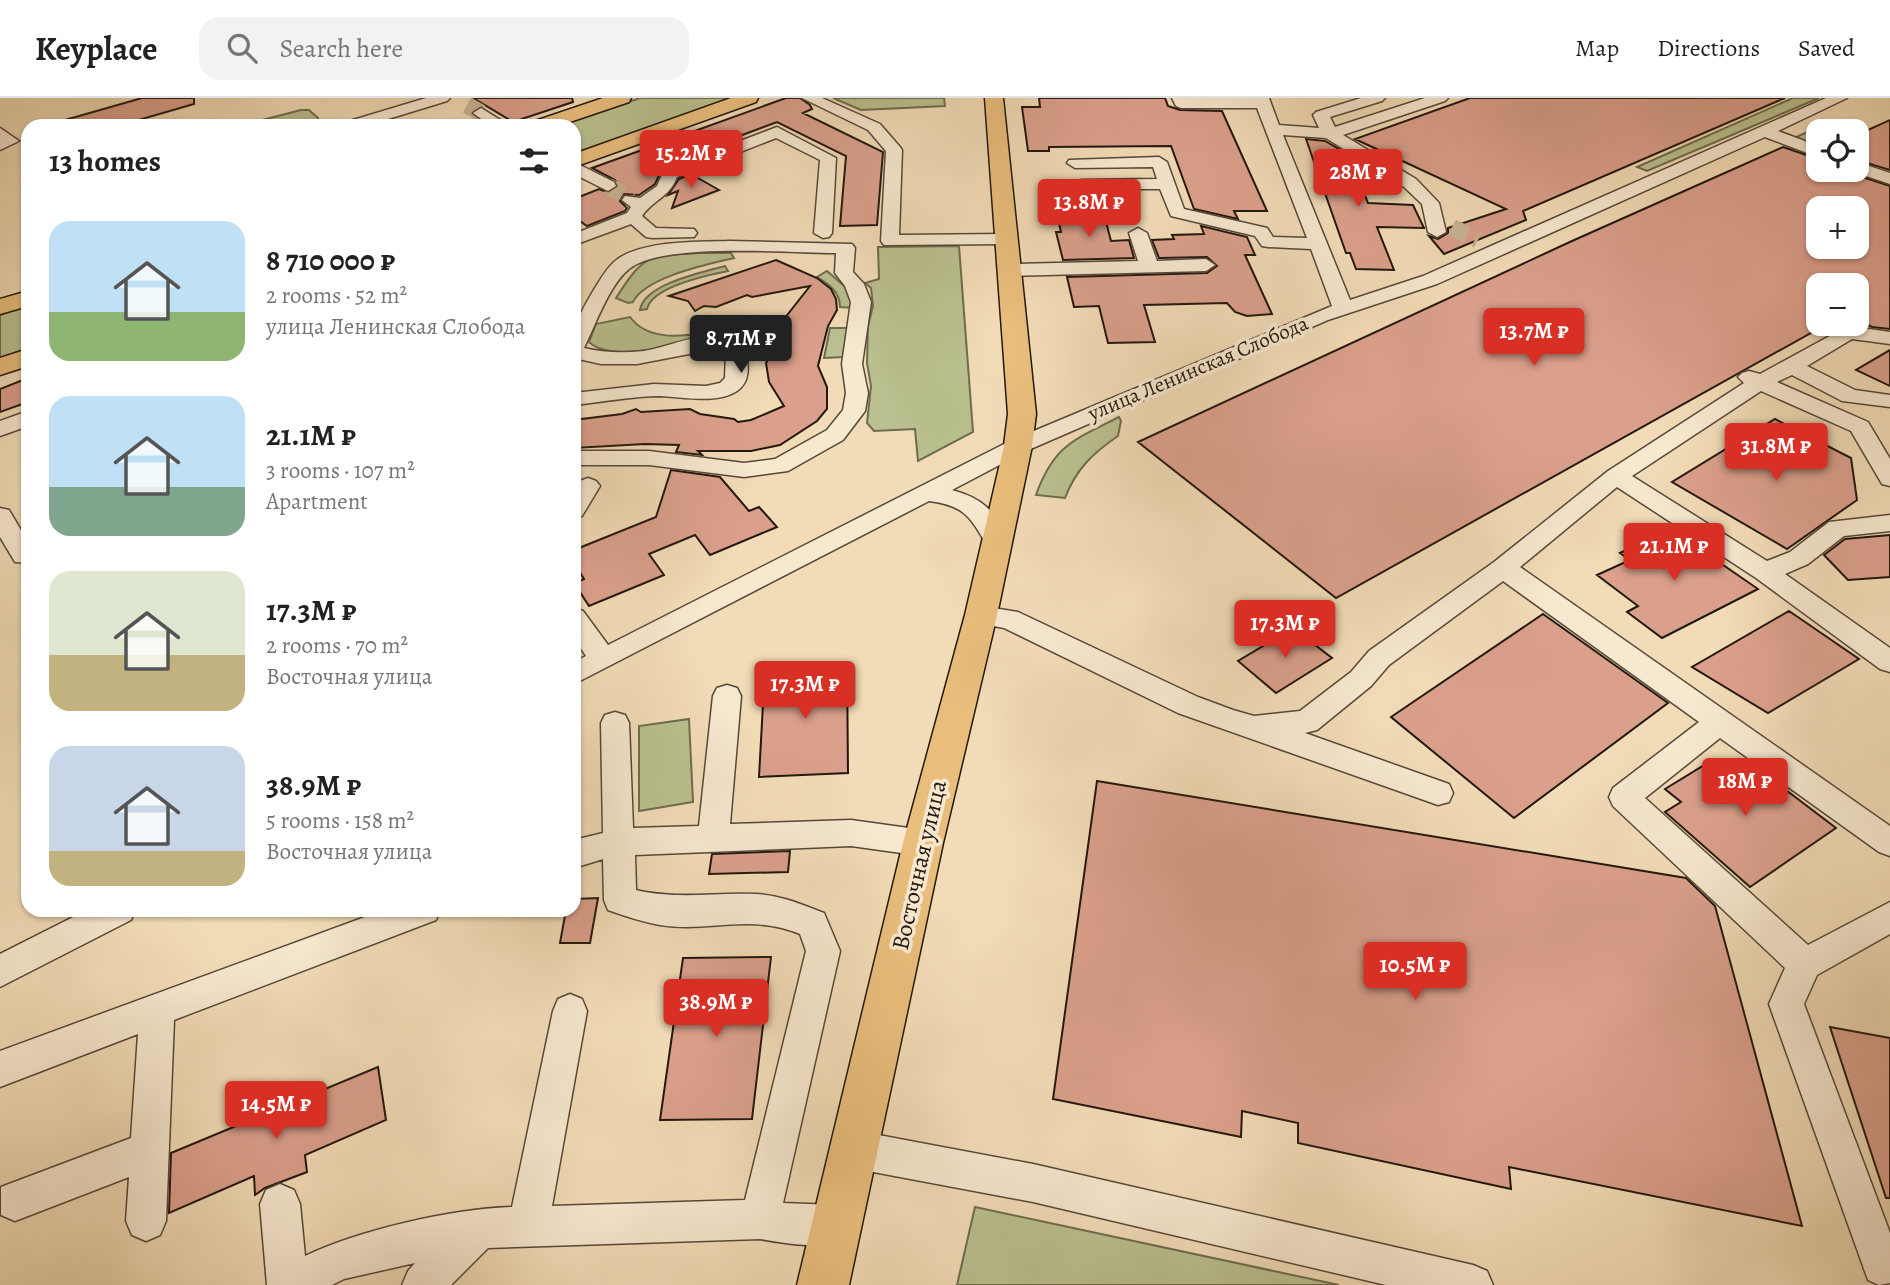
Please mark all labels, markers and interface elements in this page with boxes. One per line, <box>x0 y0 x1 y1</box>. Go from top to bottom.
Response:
search box <box>199 17 689 80</box>
text: Keyplace <box>35 26 157 71</box>
icon: search <box>223 29 261 67</box>
text: Search here <box>279 31 403 66</box>
text: Map <box>1575 32 1619 64</box>
text: Directions <box>1657 32 1760 64</box>
text: Saved <box>1798 32 1855 64</box>
map controls <box>1806 119 1869 336</box>
button: locate <box>1806 119 1869 182</box>
pin: 15.2M ₽ <box>626 130 756 190</box>
text: 15.2M ₽ <box>656 137 726 168</box>
text: 13 homes <box>49 141 161 181</box>
icon: filters <box>515 142 553 180</box>
pin: 28M ₽ <box>1309 150 1407 209</box>
text: 28M ₽ <box>1329 156 1387 187</box>
pin: 13.8M ₽ <box>1024 180 1154 239</box>
text: 13.8M ₽ <box>1054 186 1124 217</box>
button: + <box>1806 196 1869 259</box>
text: 8 710 000 ₽ <box>266 240 395 280</box>
icon: home <box>105 249 189 333</box>
button: − <box>1806 273 1869 336</box>
text: 2 rooms · 52 m² <box>266 280 407 311</box>
pin: 13.7M ₽ <box>1469 308 1599 368</box>
street label: улица Ленинская Слобода <box>1083 309 1313 428</box>
text: улица Ленинская Слобода <box>266 311 525 342</box>
text: 13.7M ₽ <box>1499 315 1569 346</box>
pin: 8.71M ₽ <box>676 316 806 375</box>
text: 8.71M ₽ <box>706 322 776 353</box>
text: 21.1M ₽ <box>266 415 356 455</box>
icon: home <box>105 424 189 508</box>
pin: 31.8M ₽ <box>1711 424 1841 483</box>
text: 31.8M ₽ <box>1741 430 1811 461</box>
text: 3 rooms · 107 m² <box>266 455 415 486</box>
text: Apartment <box>266 486 368 517</box>
pin: 21.1M ₽ <box>1609 524 1739 583</box>
text: 21.1M ₽ <box>1640 530 1708 561</box>
text: 17.3M ₽ <box>266 590 356 630</box>
icon: home <box>105 599 189 683</box>
pin: 17.3M ₽ <box>1220 601 1350 660</box>
text: 17.3M ₽ <box>1250 607 1320 638</box>
text: 2 rooms · 70 m² <box>266 630 408 661</box>
text: Восточная улица <box>266 661 432 692</box>
pin: 17.3M ₽ <box>740 662 870 721</box>
text: 17.3M ₽ <box>770 668 840 699</box>
pin: 18M ₽ <box>1696 758 1794 818</box>
text: 38.9M ₽ <box>266 765 361 805</box>
text: 18M ₽ <box>1718 765 1772 796</box>
icon: home <box>105 774 189 858</box>
street label: Восточная улица <box>884 777 954 953</box>
text: 5 rooms · 158 m² <box>266 805 414 836</box>
text: Восточная улица <box>266 836 432 867</box>
pin: 10.5M ₽ <box>1350 942 1480 1002</box>
text: 10.5M ₽ <box>1380 949 1450 980</box>
pin: 38.9M ₽ <box>651 979 781 1039</box>
text: 38.9M ₽ <box>680 986 752 1017</box>
pin: 14.5M ₽ <box>211 1082 341 1141</box>
text: 14.5M ₽ <box>241 1088 311 1119</box>

